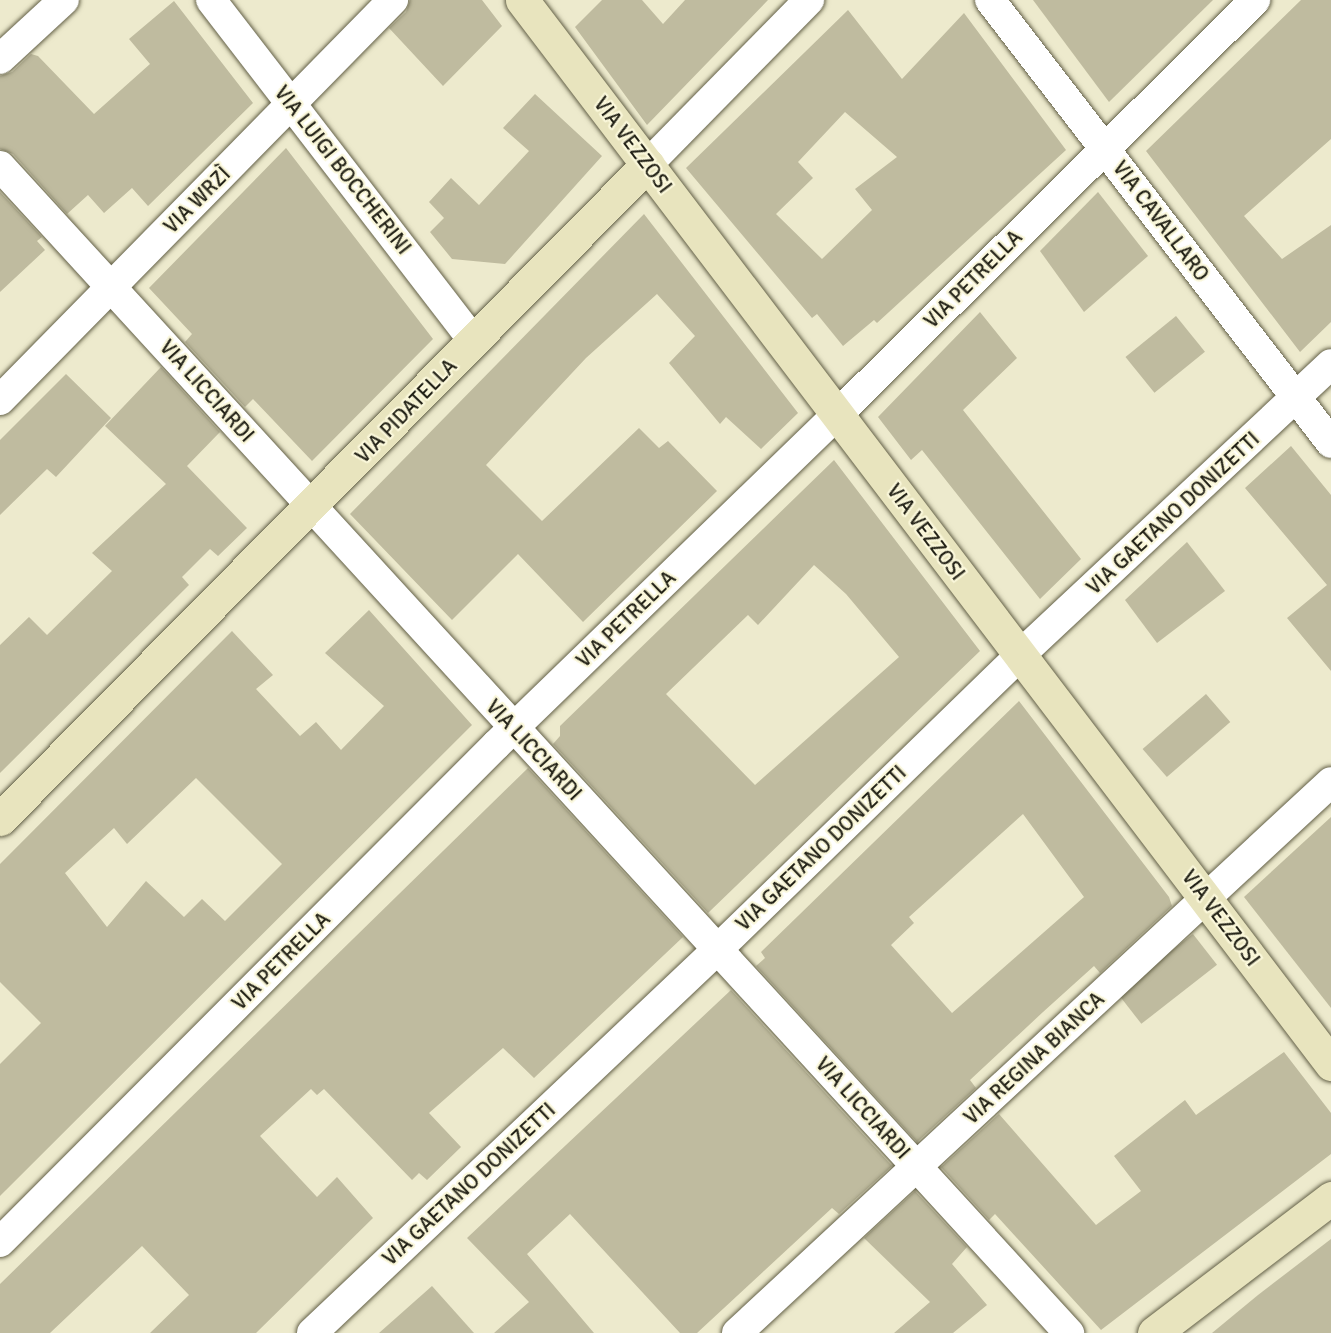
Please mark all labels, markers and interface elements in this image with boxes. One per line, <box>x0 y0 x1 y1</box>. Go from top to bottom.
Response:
street label: VIA LUIGI BOCCHERINI <box>269 81 417 259</box>
street label: VIA VEZZOSI <box>589 92 677 198</box>
street label: VIA CAVALLARO <box>1107 156 1215 286</box>
street label: VIA WRZÌ <box>158 161 236 239</box>
street label: VIA PETRELLA <box>919 225 1027 333</box>
street label: VIA LICCIARDI <box>154 335 260 447</box>
street label: VIA PIDATELLA <box>350 354 462 468</box>
street label: VIA GAETANO DONIZETTI <box>1081 426 1265 600</box>
street label: VIA VEZZOSI <box>882 479 970 585</box>
street label: VIA PETRELLA <box>571 565 681 673</box>
street label: VIA LICCIARDI <box>481 694 587 806</box>
street label: VIA GAETANO DONIZETTI <box>730 760 912 936</box>
street label: VIA VEZZOSI <box>1177 865 1265 971</box>
street label: VIA PETRELLA <box>227 907 335 1015</box>
street label: VIA REGINA BIANCA <box>959 986 1109 1130</box>
street label: VIA LICCIARDI <box>810 1052 916 1164</box>
street label: VIA GAETANO DONIZETTI <box>377 1097 561 1271</box>

